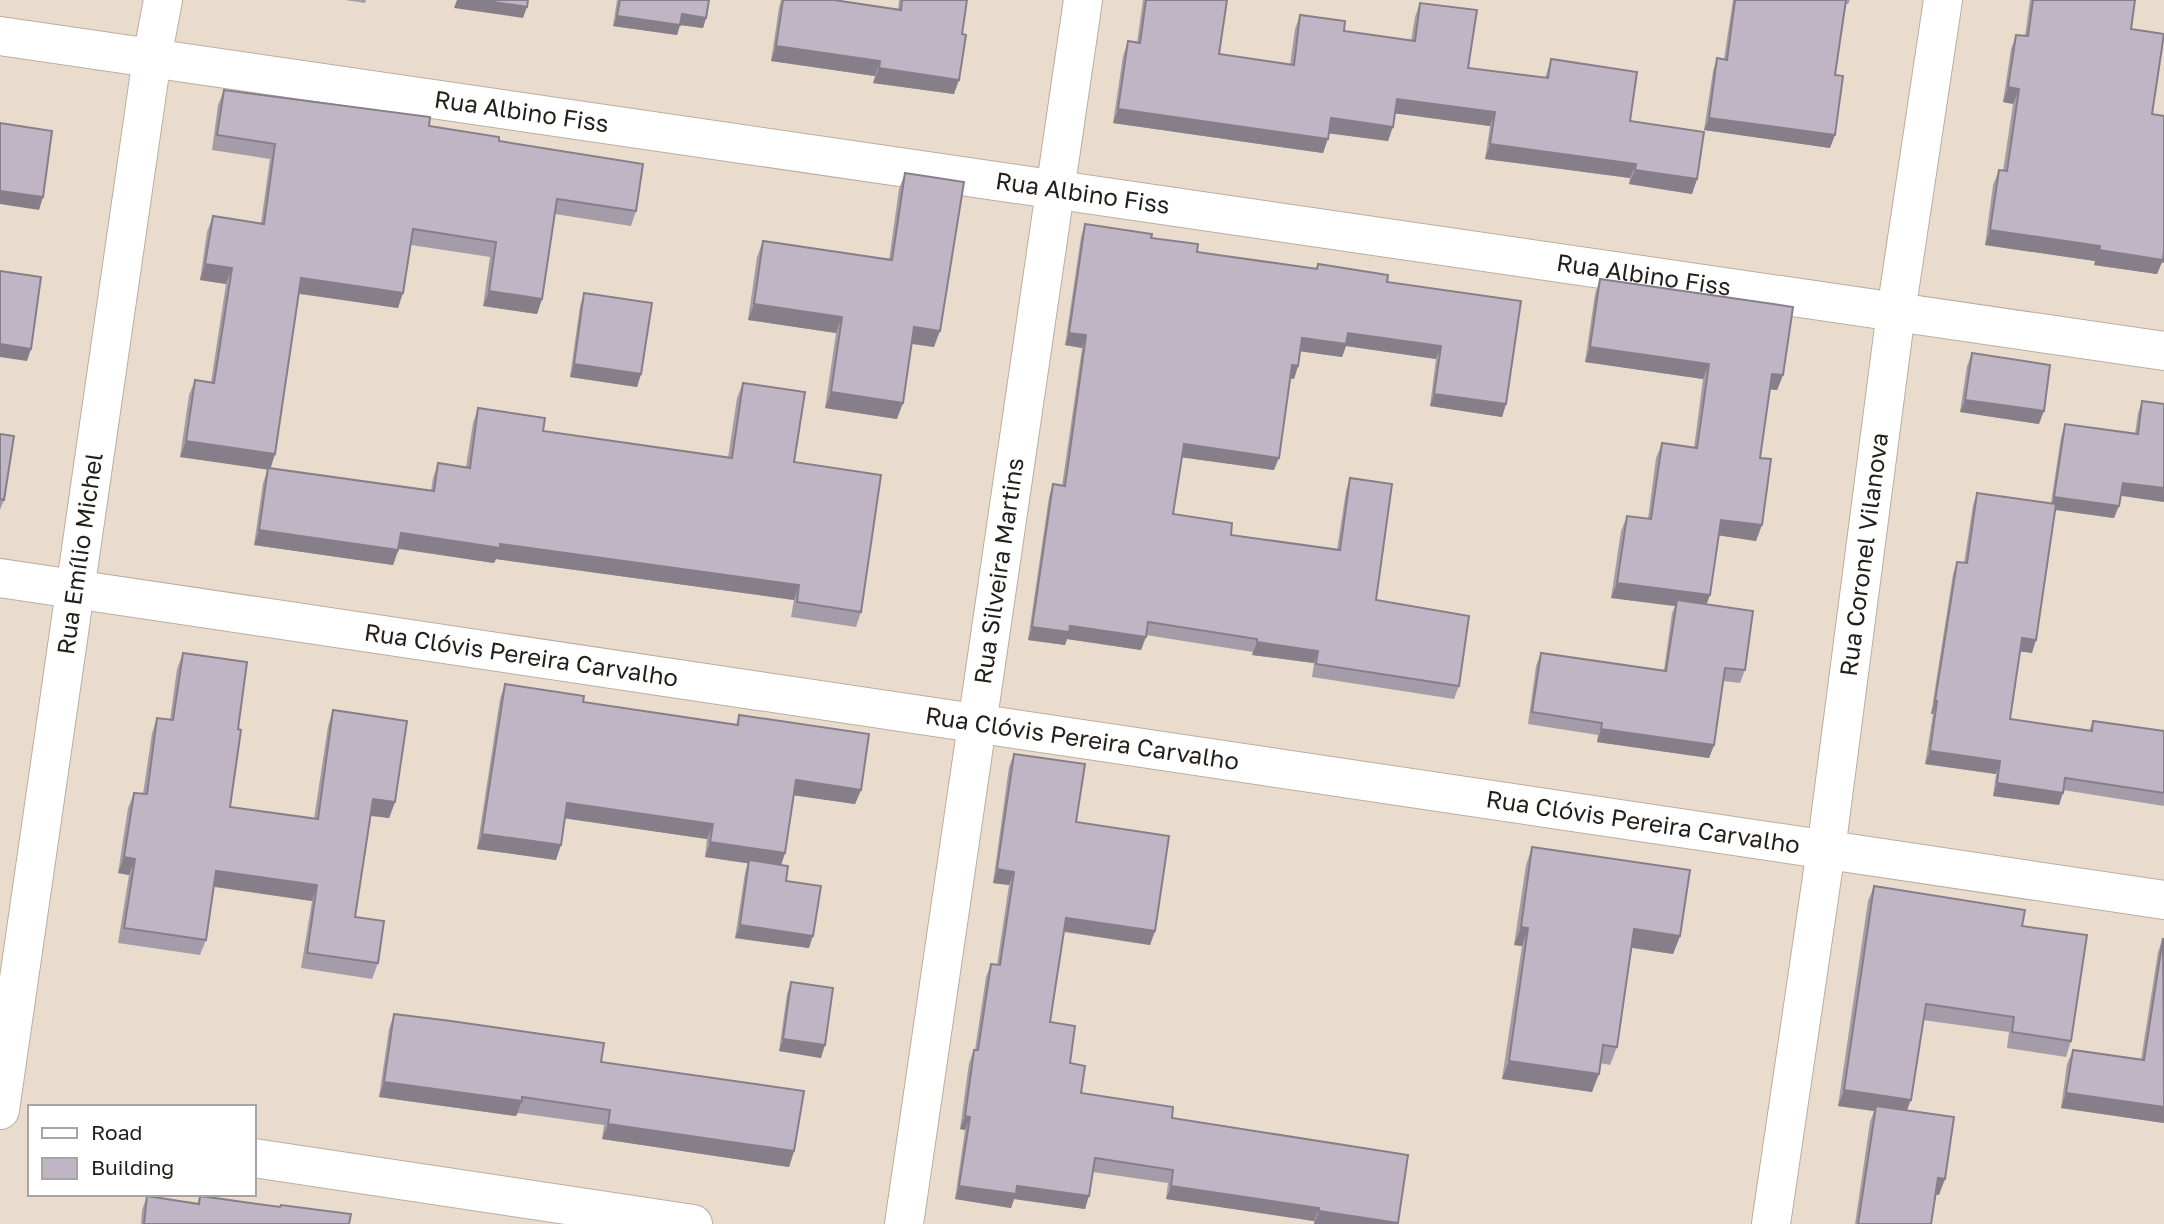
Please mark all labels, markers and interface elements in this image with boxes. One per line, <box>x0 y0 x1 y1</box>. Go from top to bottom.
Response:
street label: Rua Albino Fiss <box>433 83 611 137</box>
street label: Rua Albino Fiss <box>994 165 1172 219</box>
street label: Rua Albino Fiss <box>1555 247 1733 301</box>
street label: Rua Coronel Vilanova <box>1833 431 1893 678</box>
street label: Rua Emílio Michel <box>50 451 108 657</box>
street label: Rua Silveira Martins <box>967 456 1029 686</box>
street label: Rua Clóvis Pereira Carvalho <box>363 616 680 692</box>
street label: Rua Clóvis Pereira Carvalho <box>923 700 1241 775</box>
street label: Rua Clóvis Pereira Carvalho <box>1484 783 1802 859</box>
legend <box>28 1105 256 1196</box>
text: Road <box>91 1119 142 1145</box>
text: Building <box>91 1154 174 1180</box>

